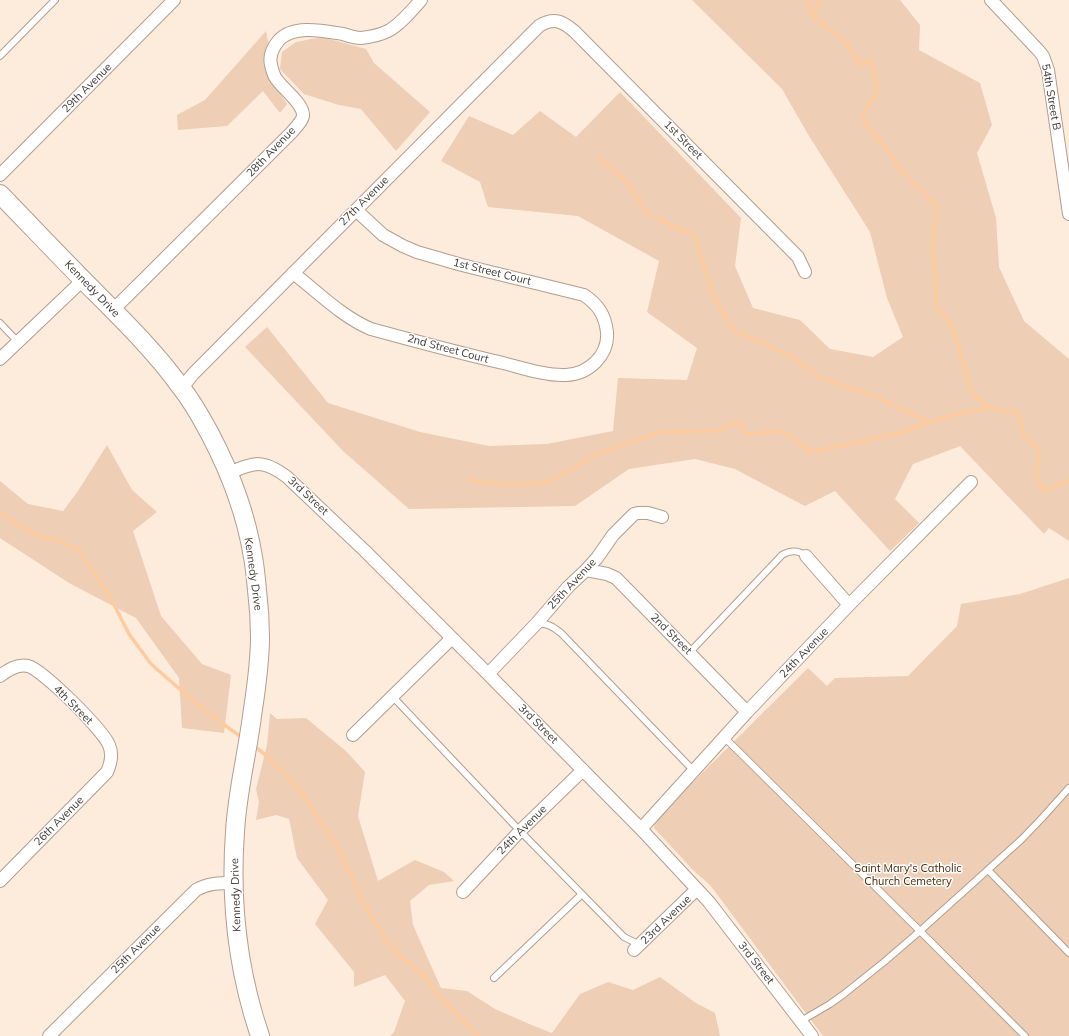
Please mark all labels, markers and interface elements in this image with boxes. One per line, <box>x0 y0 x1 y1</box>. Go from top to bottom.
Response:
street label: 29th Avenue <box>59 60 115 116</box>
street label: 54th Street B <box>1039 63 1063 131</box>
street label: 1st Street <box>661 118 705 162</box>
street label: 28th Avenue <box>244 124 298 180</box>
street label: 27th Avenue <box>336 173 392 229</box>
street label: 1st Street Court <box>452 256 532 288</box>
street label: Kennedy Drive <box>62 258 122 320</box>
street label: 2nd Street Court <box>406 332 490 366</box>
street label: 3rd Street <box>285 474 331 518</box>
street label: Kennedy Drive <box>241 537 265 611</box>
street label: 25th Avenue <box>545 556 599 612</box>
street label: 2nd Street <box>648 611 694 657</box>
street label: 24th Avenue <box>777 625 831 681</box>
street label: 4th Street <box>51 683 95 727</box>
street label: 3rd Street <box>516 702 560 746</box>
street label: 26th Avenue <box>31 793 87 849</box>
street label: 24th Avenue <box>494 802 550 858</box>
street label: Kennedy Drive <box>228 858 244 932</box>
park label: Saint Mary's Catholic Church Cemetery <box>854 862 962 888</box>
street label: 23rd Avenue <box>638 893 694 947</box>
street label: 25th Avenue <box>108 921 164 977</box>
street label: 3rd Street <box>735 939 777 987</box>

